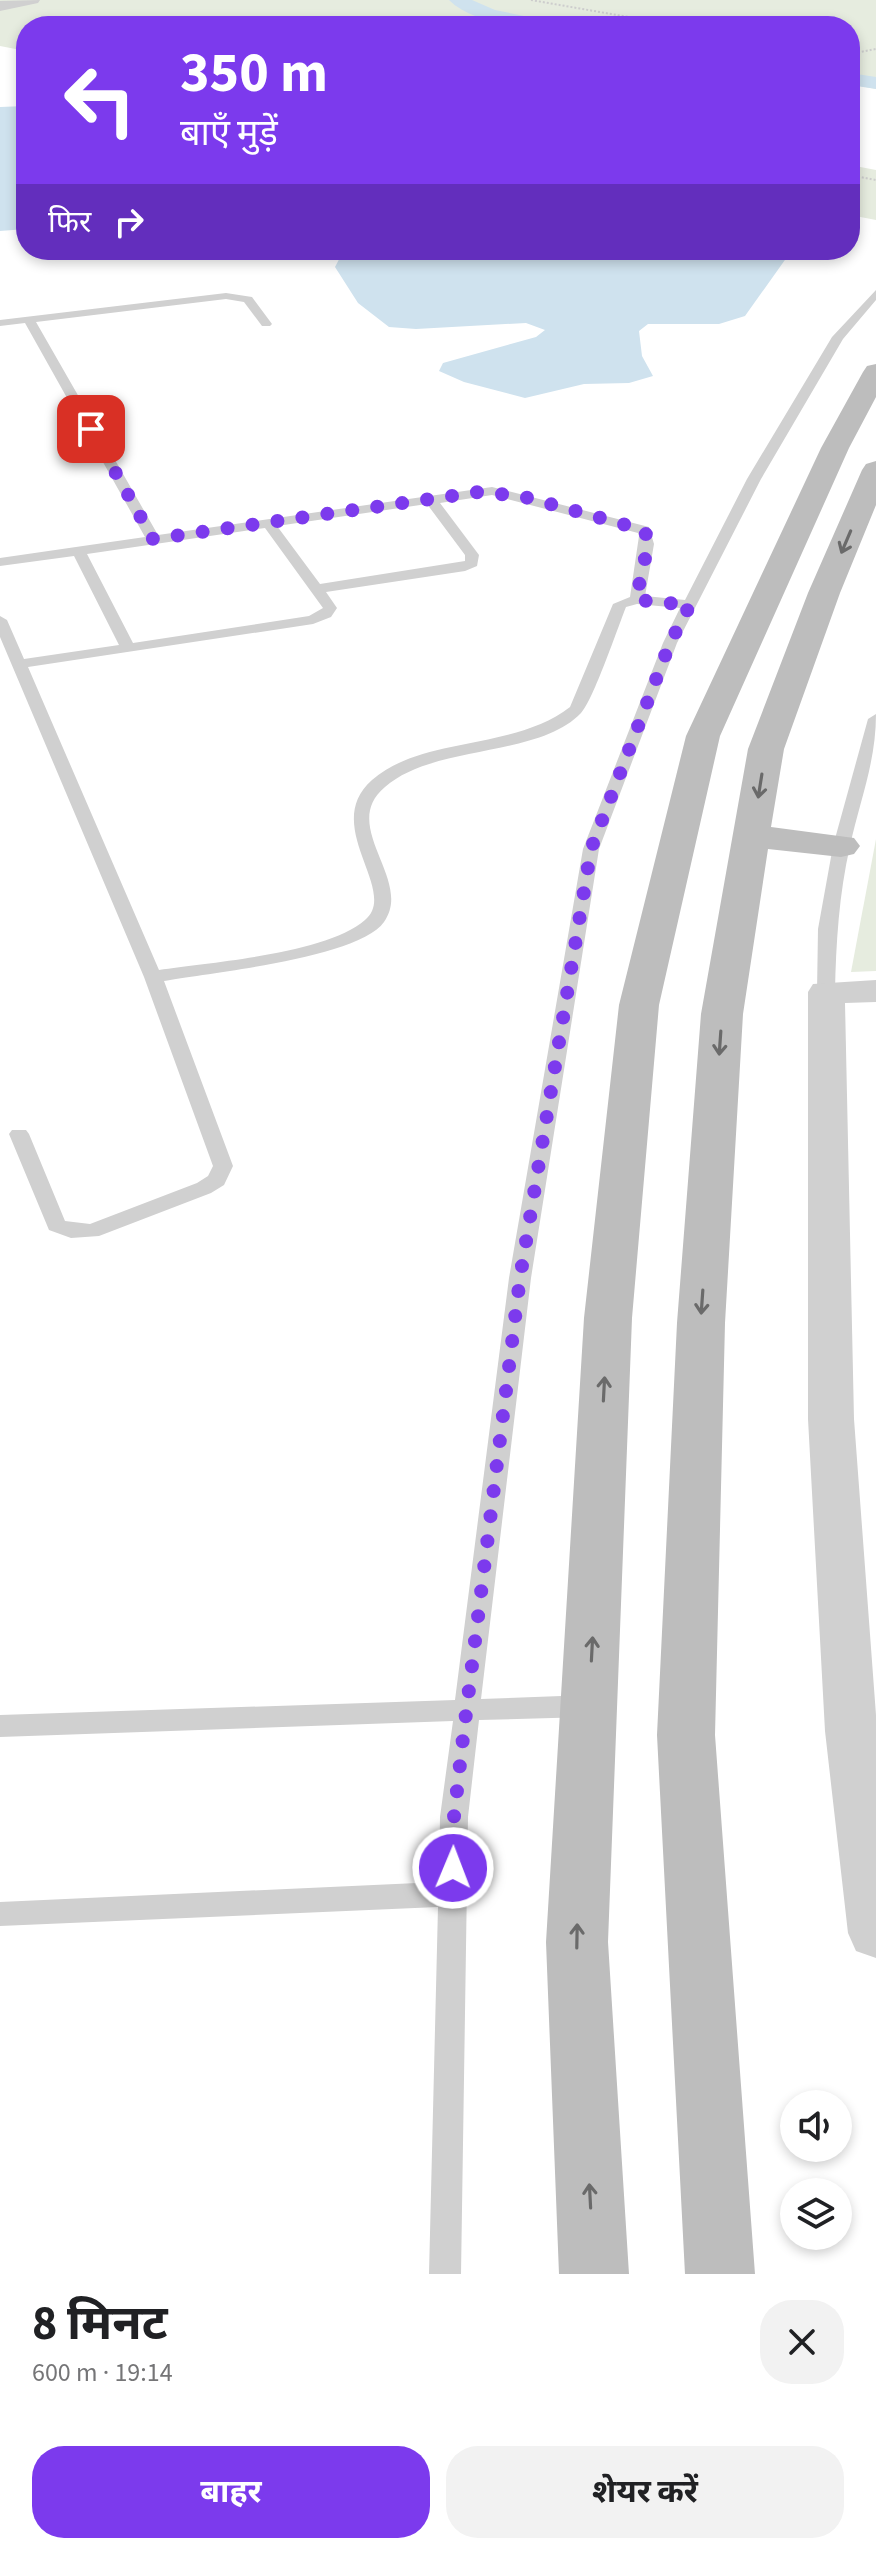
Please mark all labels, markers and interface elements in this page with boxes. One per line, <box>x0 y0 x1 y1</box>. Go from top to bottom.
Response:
text: 350 m <box>180 34 328 113</box>
icon: left <box>48 48 152 152</box>
text: बाएँ मुड़ें <box>180 108 278 159</box>
icon: right <box>107 200 151 244</box>
text: फिर <box>48 201 91 244</box>
pin <box>57 395 125 463</box>
icon: arrive <box>69 407 113 451</box>
one-way arrow <box>837 529 852 553</box>
one-way arrow <box>752 773 767 799</box>
one-way arrow <box>712 1029 727 1056</box>
one-way arrow <box>694 1289 709 1315</box>
one-way arrow <box>597 1376 612 1403</box>
one-way arrow <box>585 1636 600 1663</box>
position arrow <box>411 1826 495 1910</box>
one-way arrow <box>570 1923 585 1950</box>
map controls <box>780 2090 852 2250</box>
button: sound <box>780 2090 852 2162</box>
button: layers <box>780 2178 852 2250</box>
one-way arrow <box>582 2183 597 2210</box>
text: 8 मिनट <box>32 2290 168 2358</box>
button: close <box>760 2300 844 2384</box>
text: 600 m · 19:14 <box>32 2354 173 2391</box>
button: बाहर <box>32 2446 430 2538</box>
button: शेयर करें <box>446 2446 844 2538</box>

